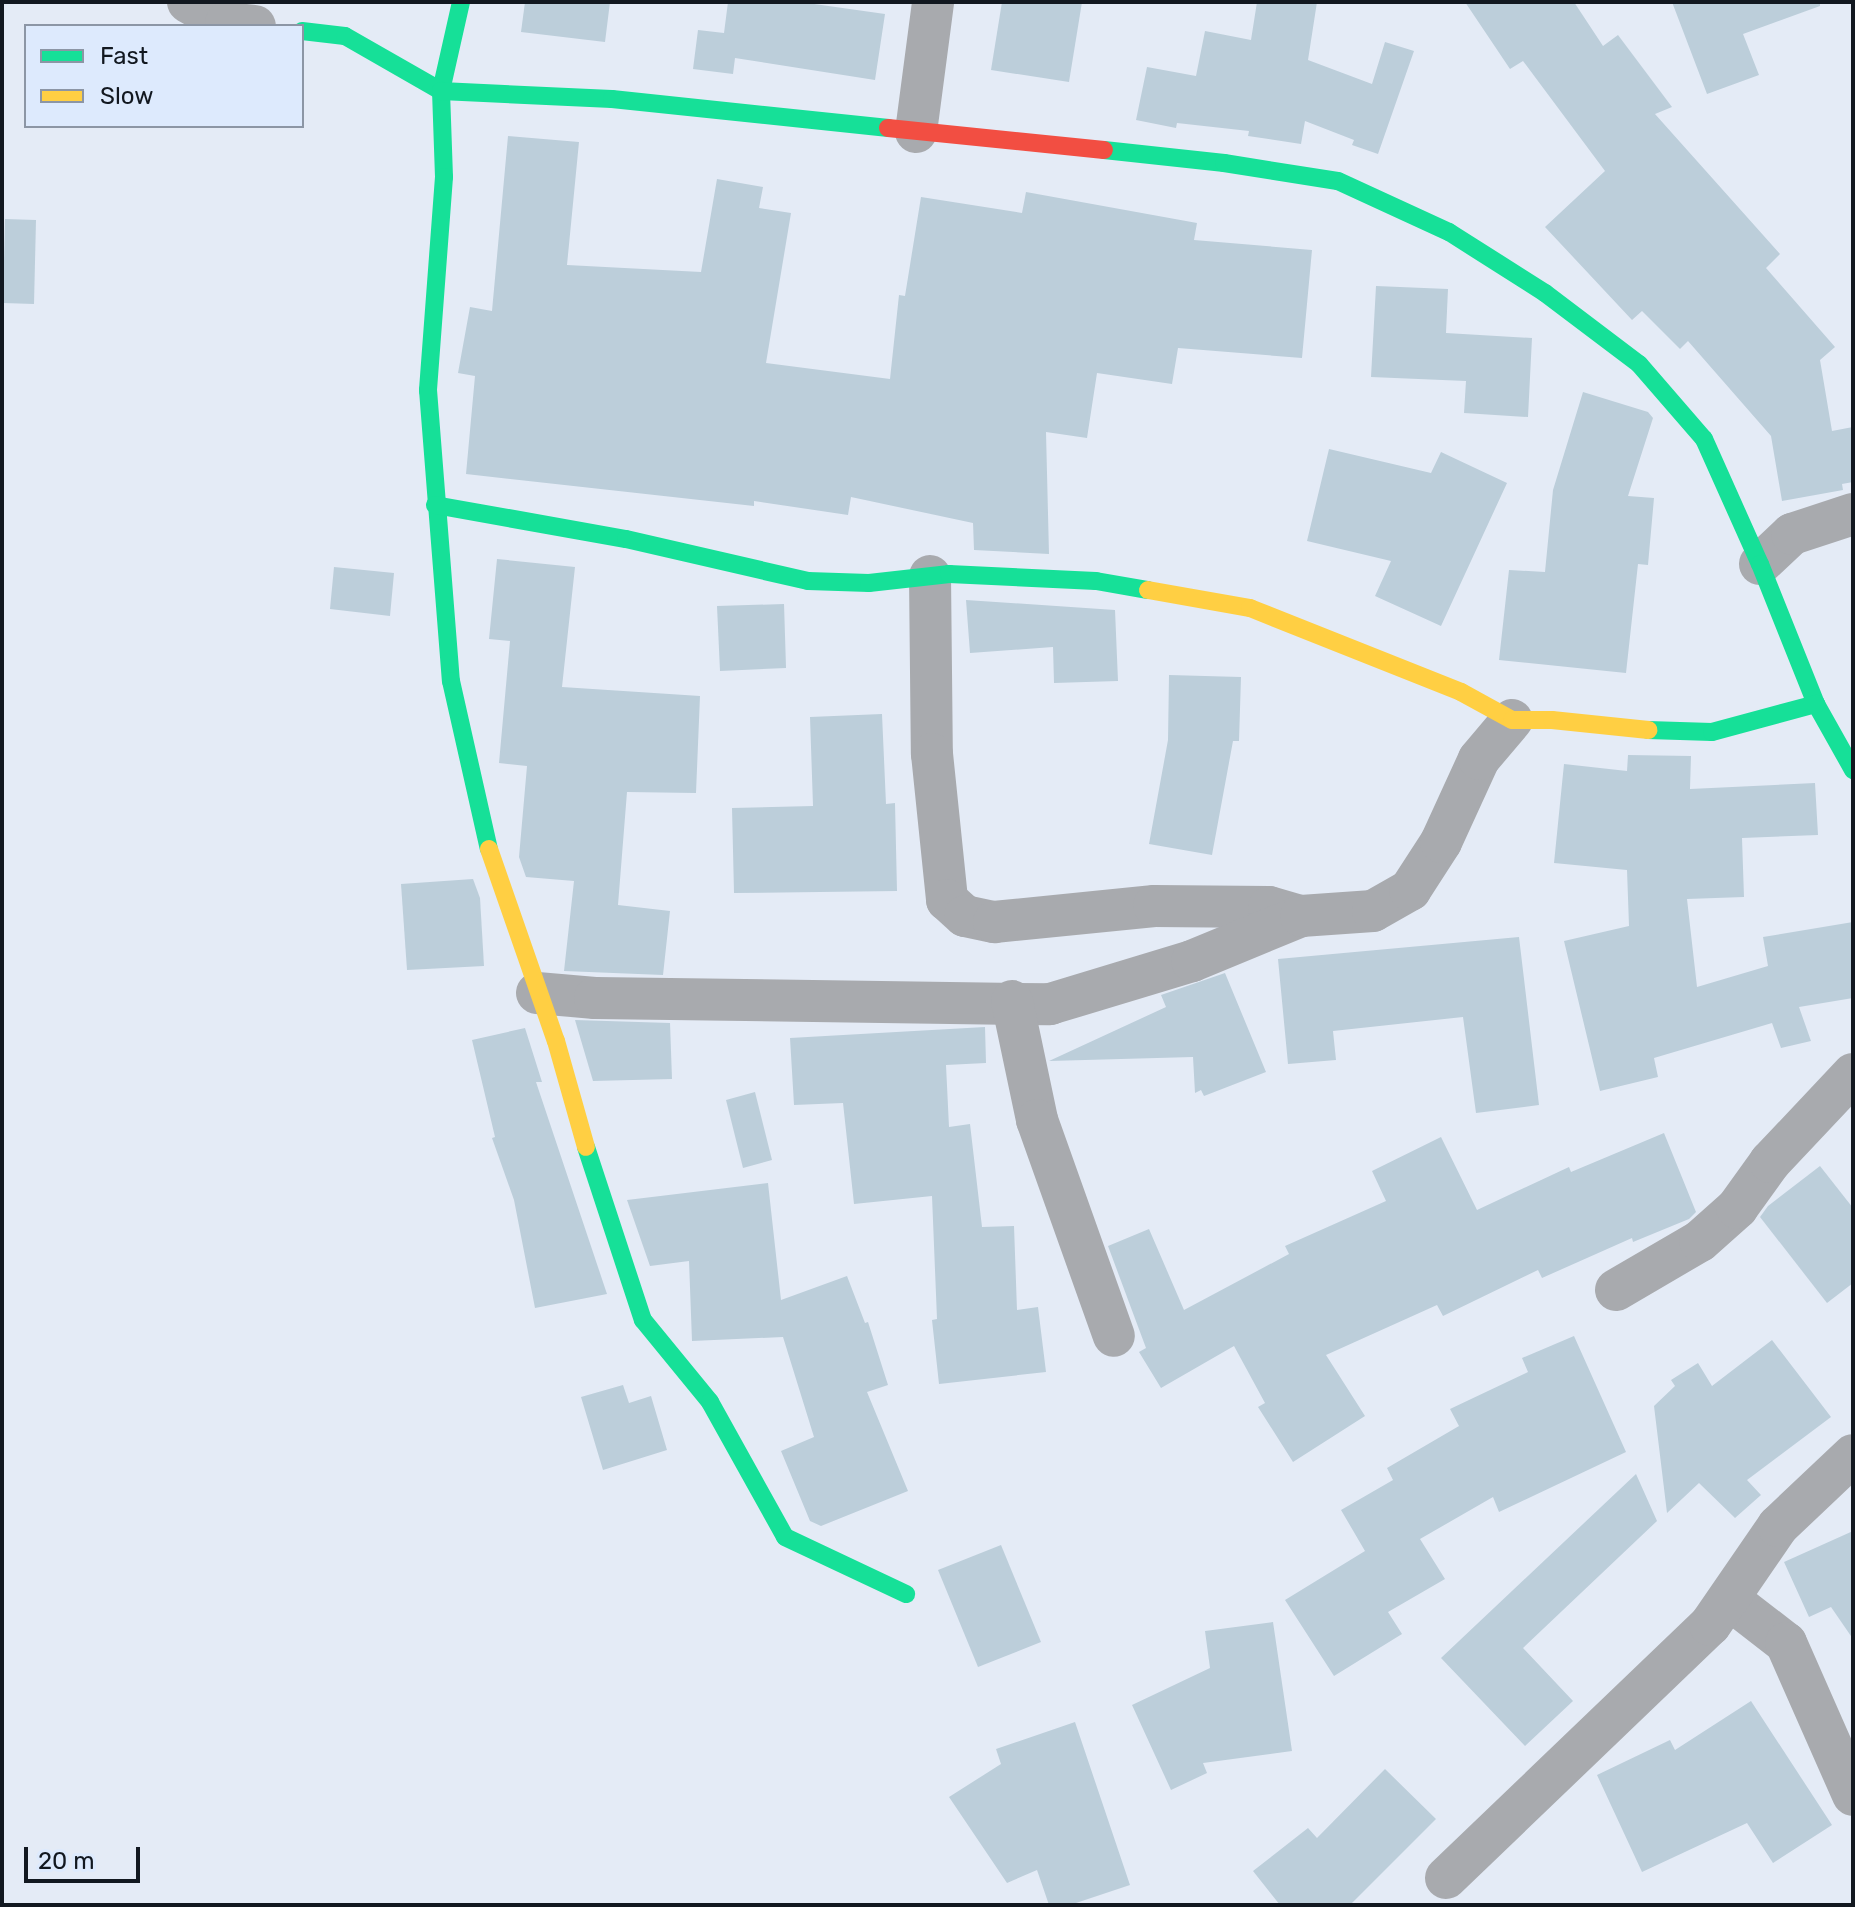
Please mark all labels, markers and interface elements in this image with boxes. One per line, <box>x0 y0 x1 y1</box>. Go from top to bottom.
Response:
legend <box>24 24 304 128</box>
text: Fast <box>100 42 148 70</box>
text: Slow <box>100 82 153 110</box>
scale bar <box>28 1831 144 1881</box>
text: 20 m <box>38 1847 95 1875</box>

